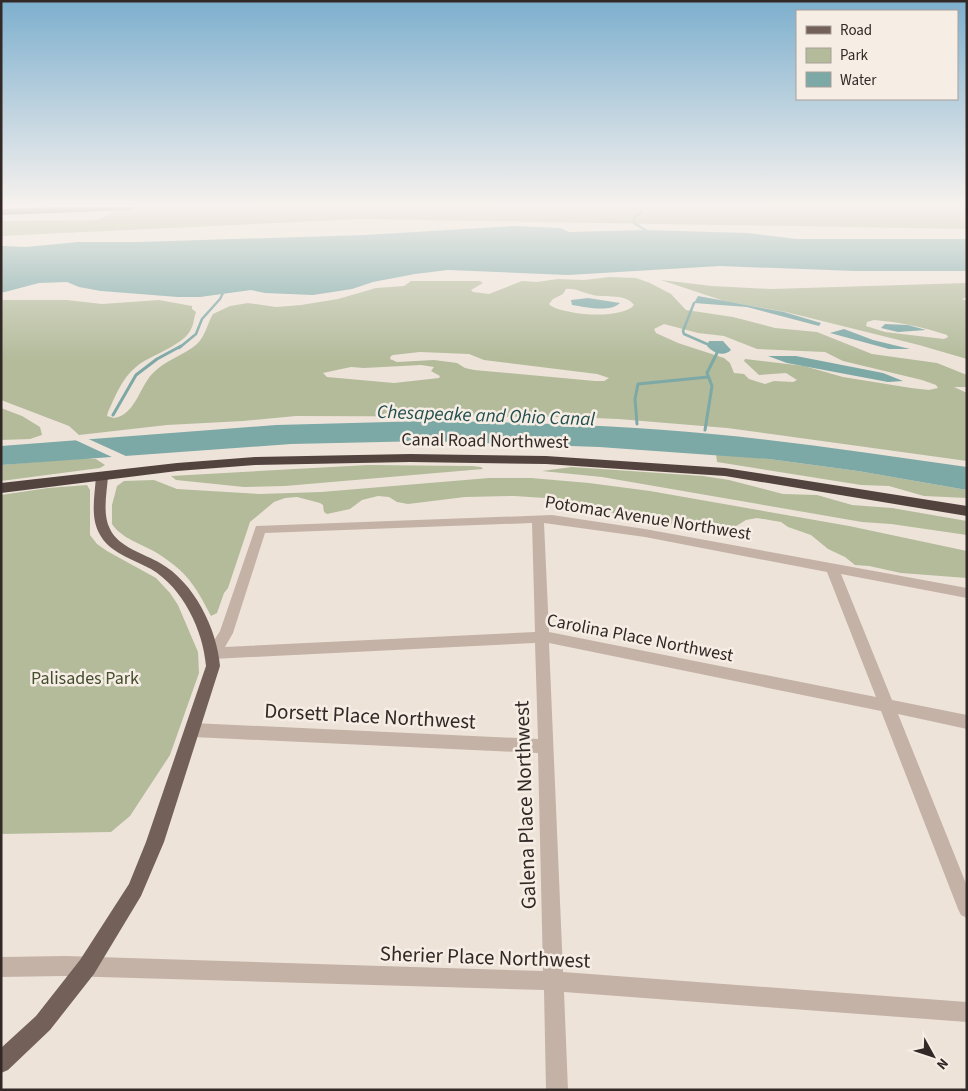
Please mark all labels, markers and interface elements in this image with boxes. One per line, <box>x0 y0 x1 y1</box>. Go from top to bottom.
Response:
legend <box>796 10 958 100</box>
text: Road <box>840 20 872 41</box>
text: Park <box>840 45 869 66</box>
text: Water <box>840 70 877 91</box>
water label: Chesapeake and Ohio Canal <box>377 399 596 433</box>
street label: Canal Road Northwest <box>401 427 569 455</box>
street label: Potomac Avenue Northwest <box>543 489 753 547</box>
street label: Carolina Place Northwest <box>545 608 735 668</box>
park label: Palisades Park <box>31 666 139 691</box>
street label: Dorsett Place Northwest <box>263 695 477 737</box>
street label: Galena Place Northwest <box>506 700 544 910</box>
street label: Sherier Place Northwest <box>379 938 591 976</box>
north arrow <box>908 1031 958 1081</box>
text: N <box>932 1054 953 1074</box>

